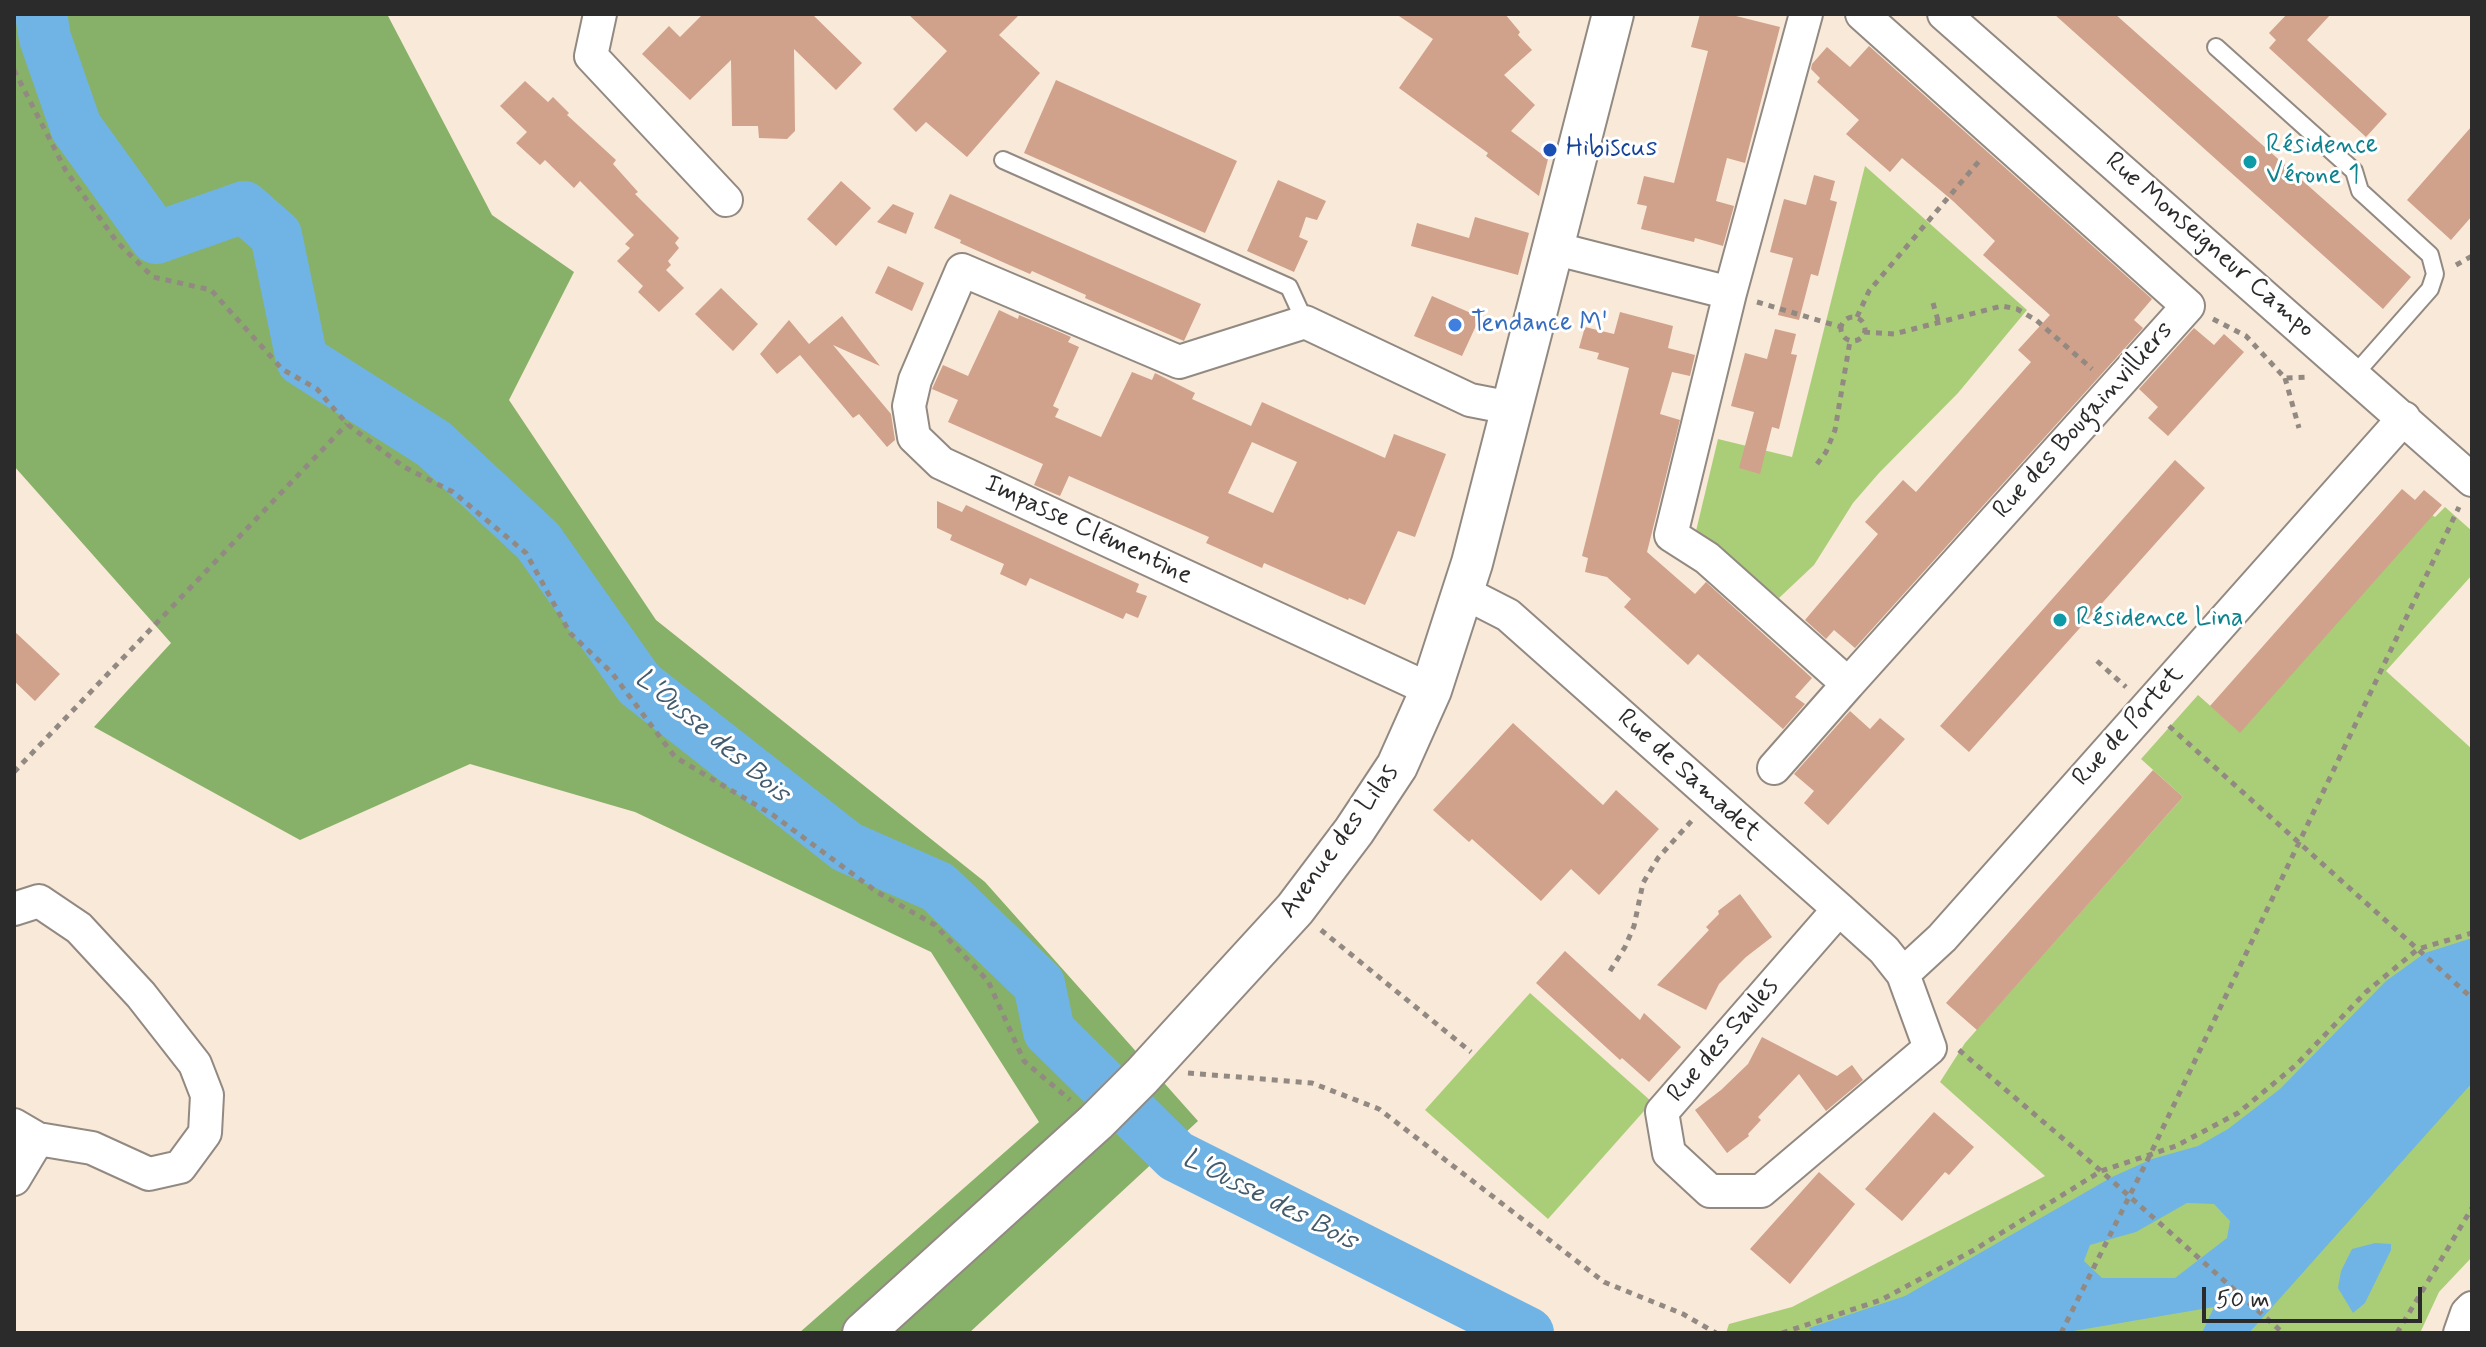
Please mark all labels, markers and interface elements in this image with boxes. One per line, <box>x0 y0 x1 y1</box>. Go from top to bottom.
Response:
place label: Résidence Vérone 1 <box>2266 131 2378 192</box>
place label: Hibiscus <box>1566 134 1657 166</box>
marker: Hibiscus <box>1541 141 1559 159</box>
street label: Rue Monseigneur Campo <box>2098 146 2320 346</box>
marker: Résidence Vérone 1 <box>2241 153 2259 171</box>
place label: Tendance M' <box>1471 309 1608 341</box>
marker: Tendance M' <box>1446 316 1464 334</box>
street label: Rue des Bougainvilliers <box>1987 316 2181 526</box>
street label: Impasse Clémentine <box>979 469 1197 593</box>
place label: Résidence Lina <box>2076 604 2244 636</box>
marker: Résidence Lina <box>2051 611 2069 629</box>
street label: Rue de Portet <box>2067 660 2191 794</box>
water label: L'Ousse des Bois <box>627 663 795 811</box>
street label: Rue de Samadet <box>1610 703 1766 849</box>
street label: Avenue des Lilas <box>1274 759 1406 925</box>
street label: Rue des Saules <box>1662 972 1786 1110</box>
water label: L'Ousse des Bois <box>1176 1143 1362 1259</box>
scale bar <box>2206 1271 2426 1321</box>
text: 50 m <box>2216 1285 2270 1316</box>

